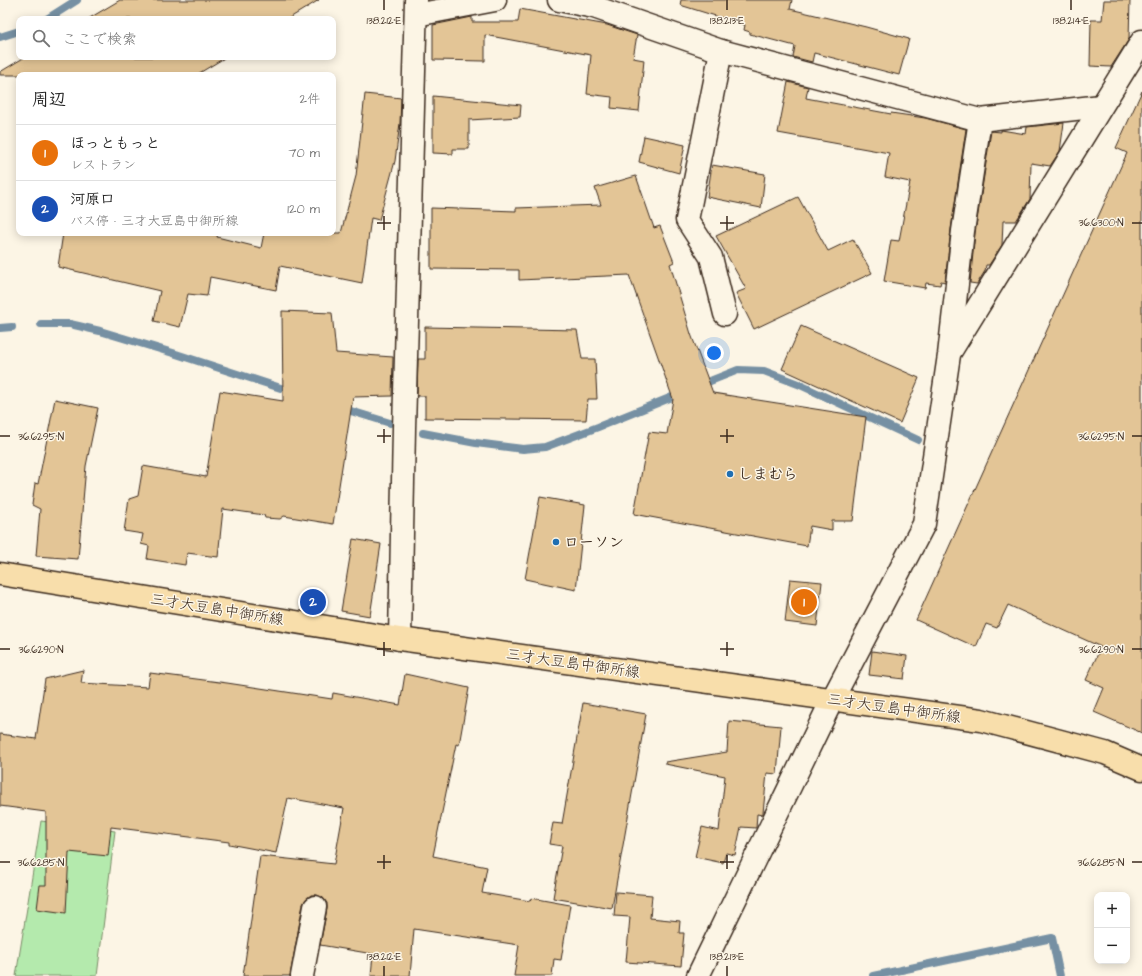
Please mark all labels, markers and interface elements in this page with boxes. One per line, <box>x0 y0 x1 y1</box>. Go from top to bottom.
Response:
text: 138.212°E <box>366 14 402 28</box>
text: 138.213°E <box>710 14 744 28</box>
text: 138.214°E <box>1053 14 1089 28</box>
search box <box>16 16 336 60</box>
icon: search <box>30 27 52 49</box>
text: ここで検索 <box>62 29 137 50</box>
text: 周辺 <box>32 88 66 112</box>
text: 2件 <box>300 90 320 108</box>
text: ほっともっと <box>70 133 160 154</box>
text: 1 <box>44 144 46 162</box>
text: 70 m <box>288 144 320 162</box>
text: レストラン <box>70 156 136 174</box>
text: 河原口 <box>70 189 115 210</box>
text: 2 <box>41 200 49 218</box>
text: 120 m <box>287 200 320 218</box>
text: バス停 · 三才大豆島中御所線 <box>70 212 238 230</box>
text: 36.6300°N <box>1078 216 1124 230</box>
your location <box>704 343 724 363</box>
text: 36.6295°N <box>18 430 64 444</box>
text: 36.6295°N <box>1078 430 1124 444</box>
place label: しまむら <box>738 464 798 485</box>
marker: しまむら <box>725 469 735 479</box>
place label: ローソン <box>564 532 624 553</box>
marker: ローソン <box>551 537 561 547</box>
pin: 2 <box>300 587 326 617</box>
pin: 1 <box>791 587 817 617</box>
street label: 三才大豆島中御所線 <box>149 589 285 630</box>
text: 36.6290°N <box>18 643 64 657</box>
text: 36.6290°N <box>1078 643 1124 657</box>
street label: 三才大豆島中御所線 <box>505 644 641 683</box>
street label: 三才大豆島中御所線 <box>826 689 962 728</box>
text: 36.6285°N <box>18 856 64 870</box>
text: 36.6285°N <box>1078 856 1124 870</box>
map controls <box>1094 892 1130 964</box>
button: + <box>1094 892 1130 928</box>
button: − <box>1094 928 1130 964</box>
text: 138.212°E <box>366 950 402 964</box>
text: 138.213°E <box>710 950 744 964</box>

